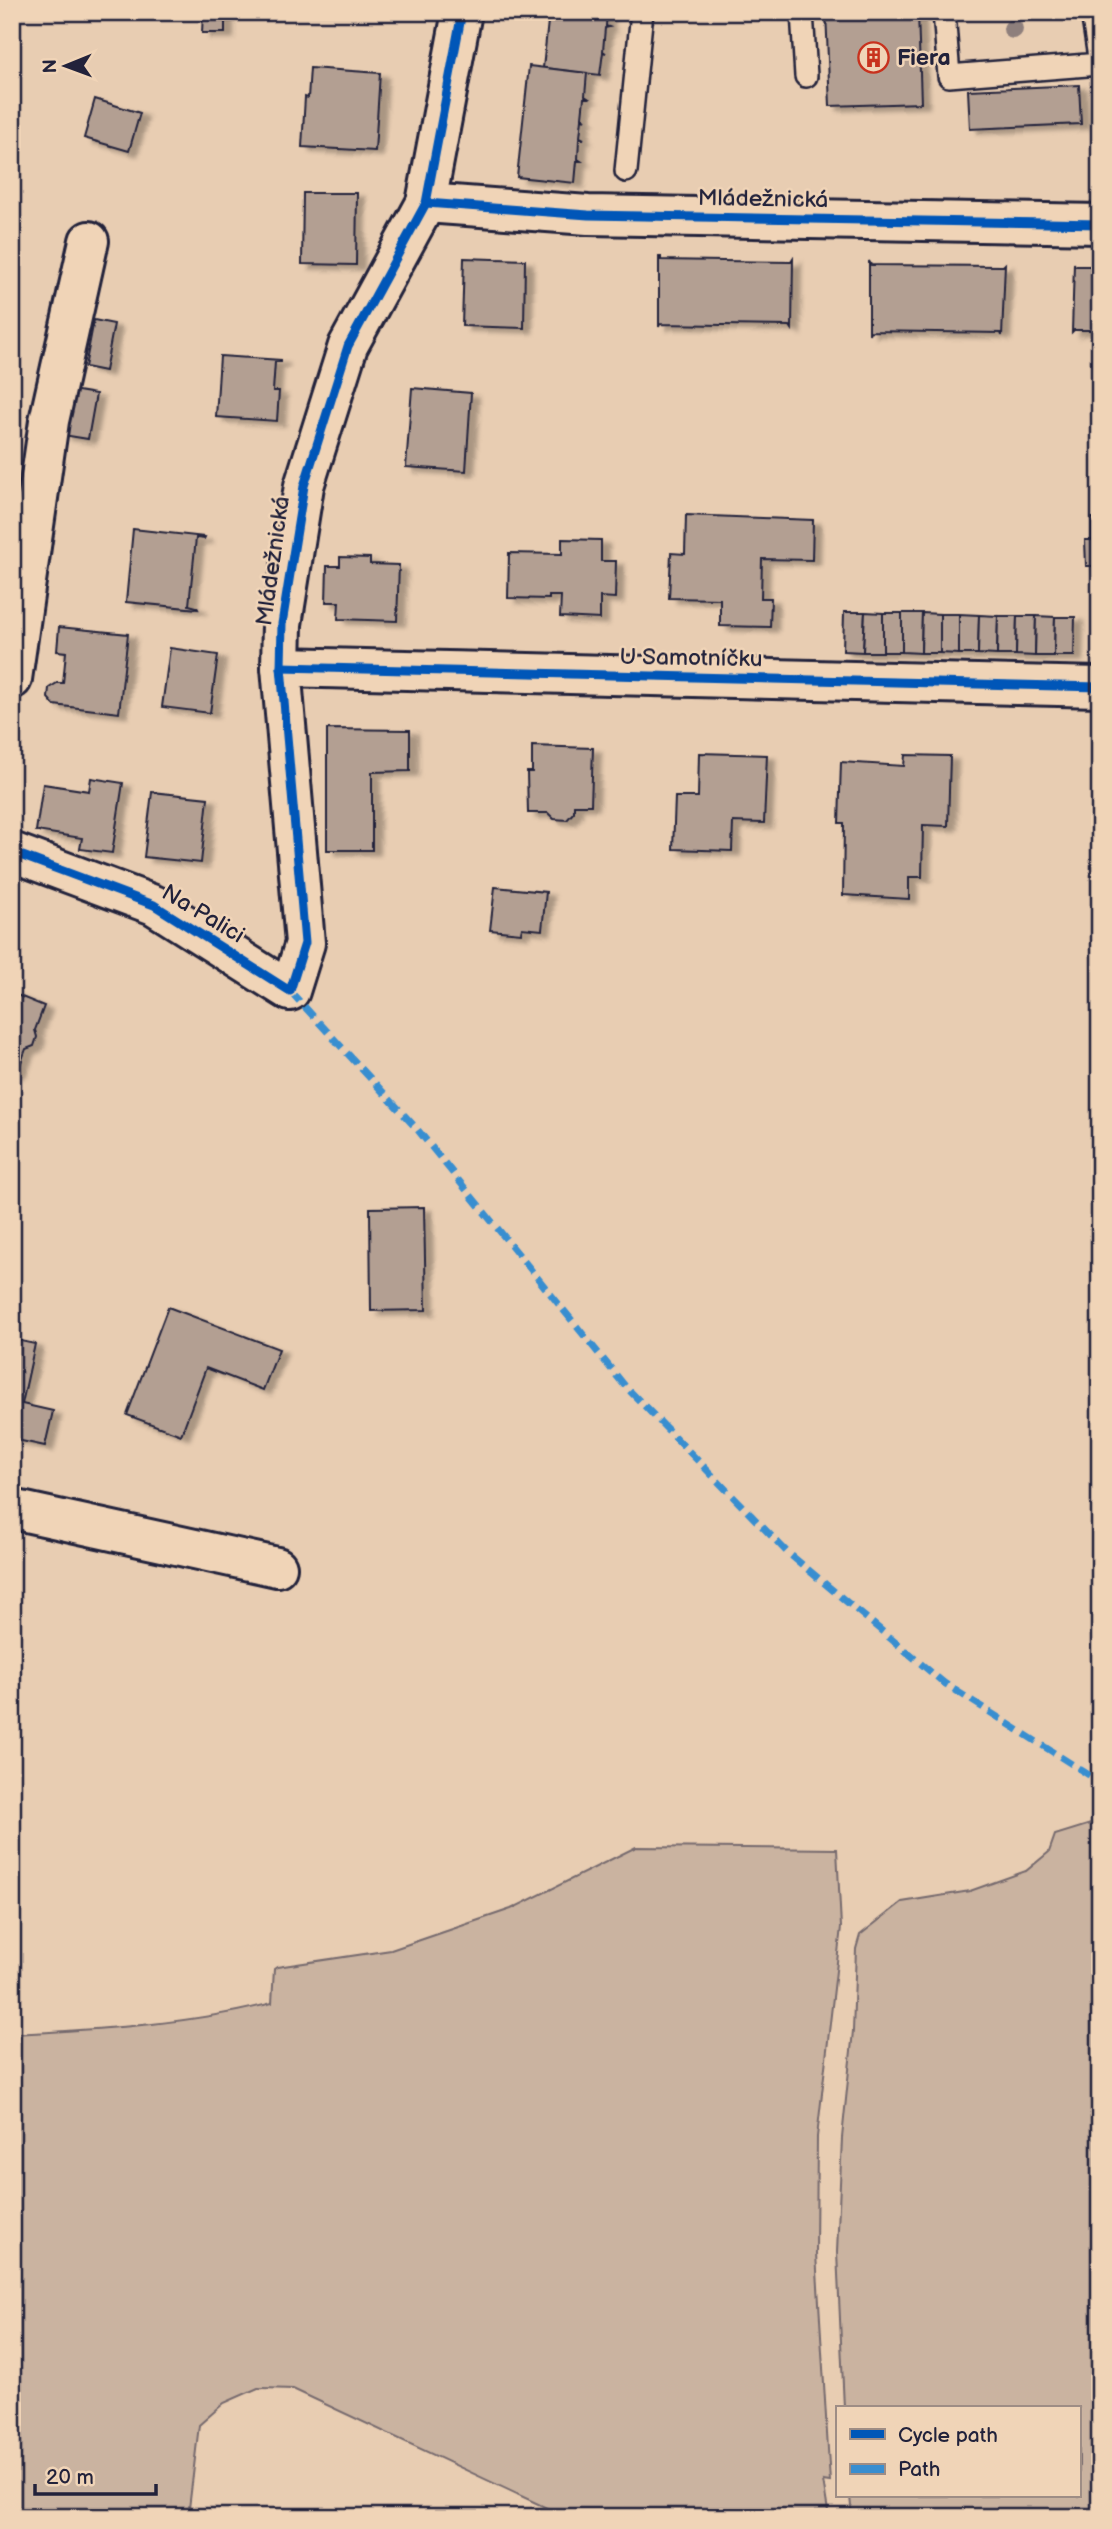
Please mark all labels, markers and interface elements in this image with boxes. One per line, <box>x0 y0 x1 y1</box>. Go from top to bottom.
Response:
north arrow <box>32 32 102 102</box>
building icon: Fiera <box>857 41 891 75</box>
place label: Fiera <box>897 44 951 72</box>
text: N <box>39 59 62 74</box>
street label: Mládežnická <box>697 184 829 214</box>
street label: Mládežnická <box>250 494 296 628</box>
street label: U Samotníčku <box>619 643 763 673</box>
street label: Na Palici <box>157 879 249 949</box>
legend <box>836 2406 1080 2498</box>
text: Cycle path <box>898 2423 998 2448</box>
scale bar <box>35 2452 156 2496</box>
text: Path <box>898 2457 940 2482</box>
text: 20 m <box>46 2465 94 2490</box>

